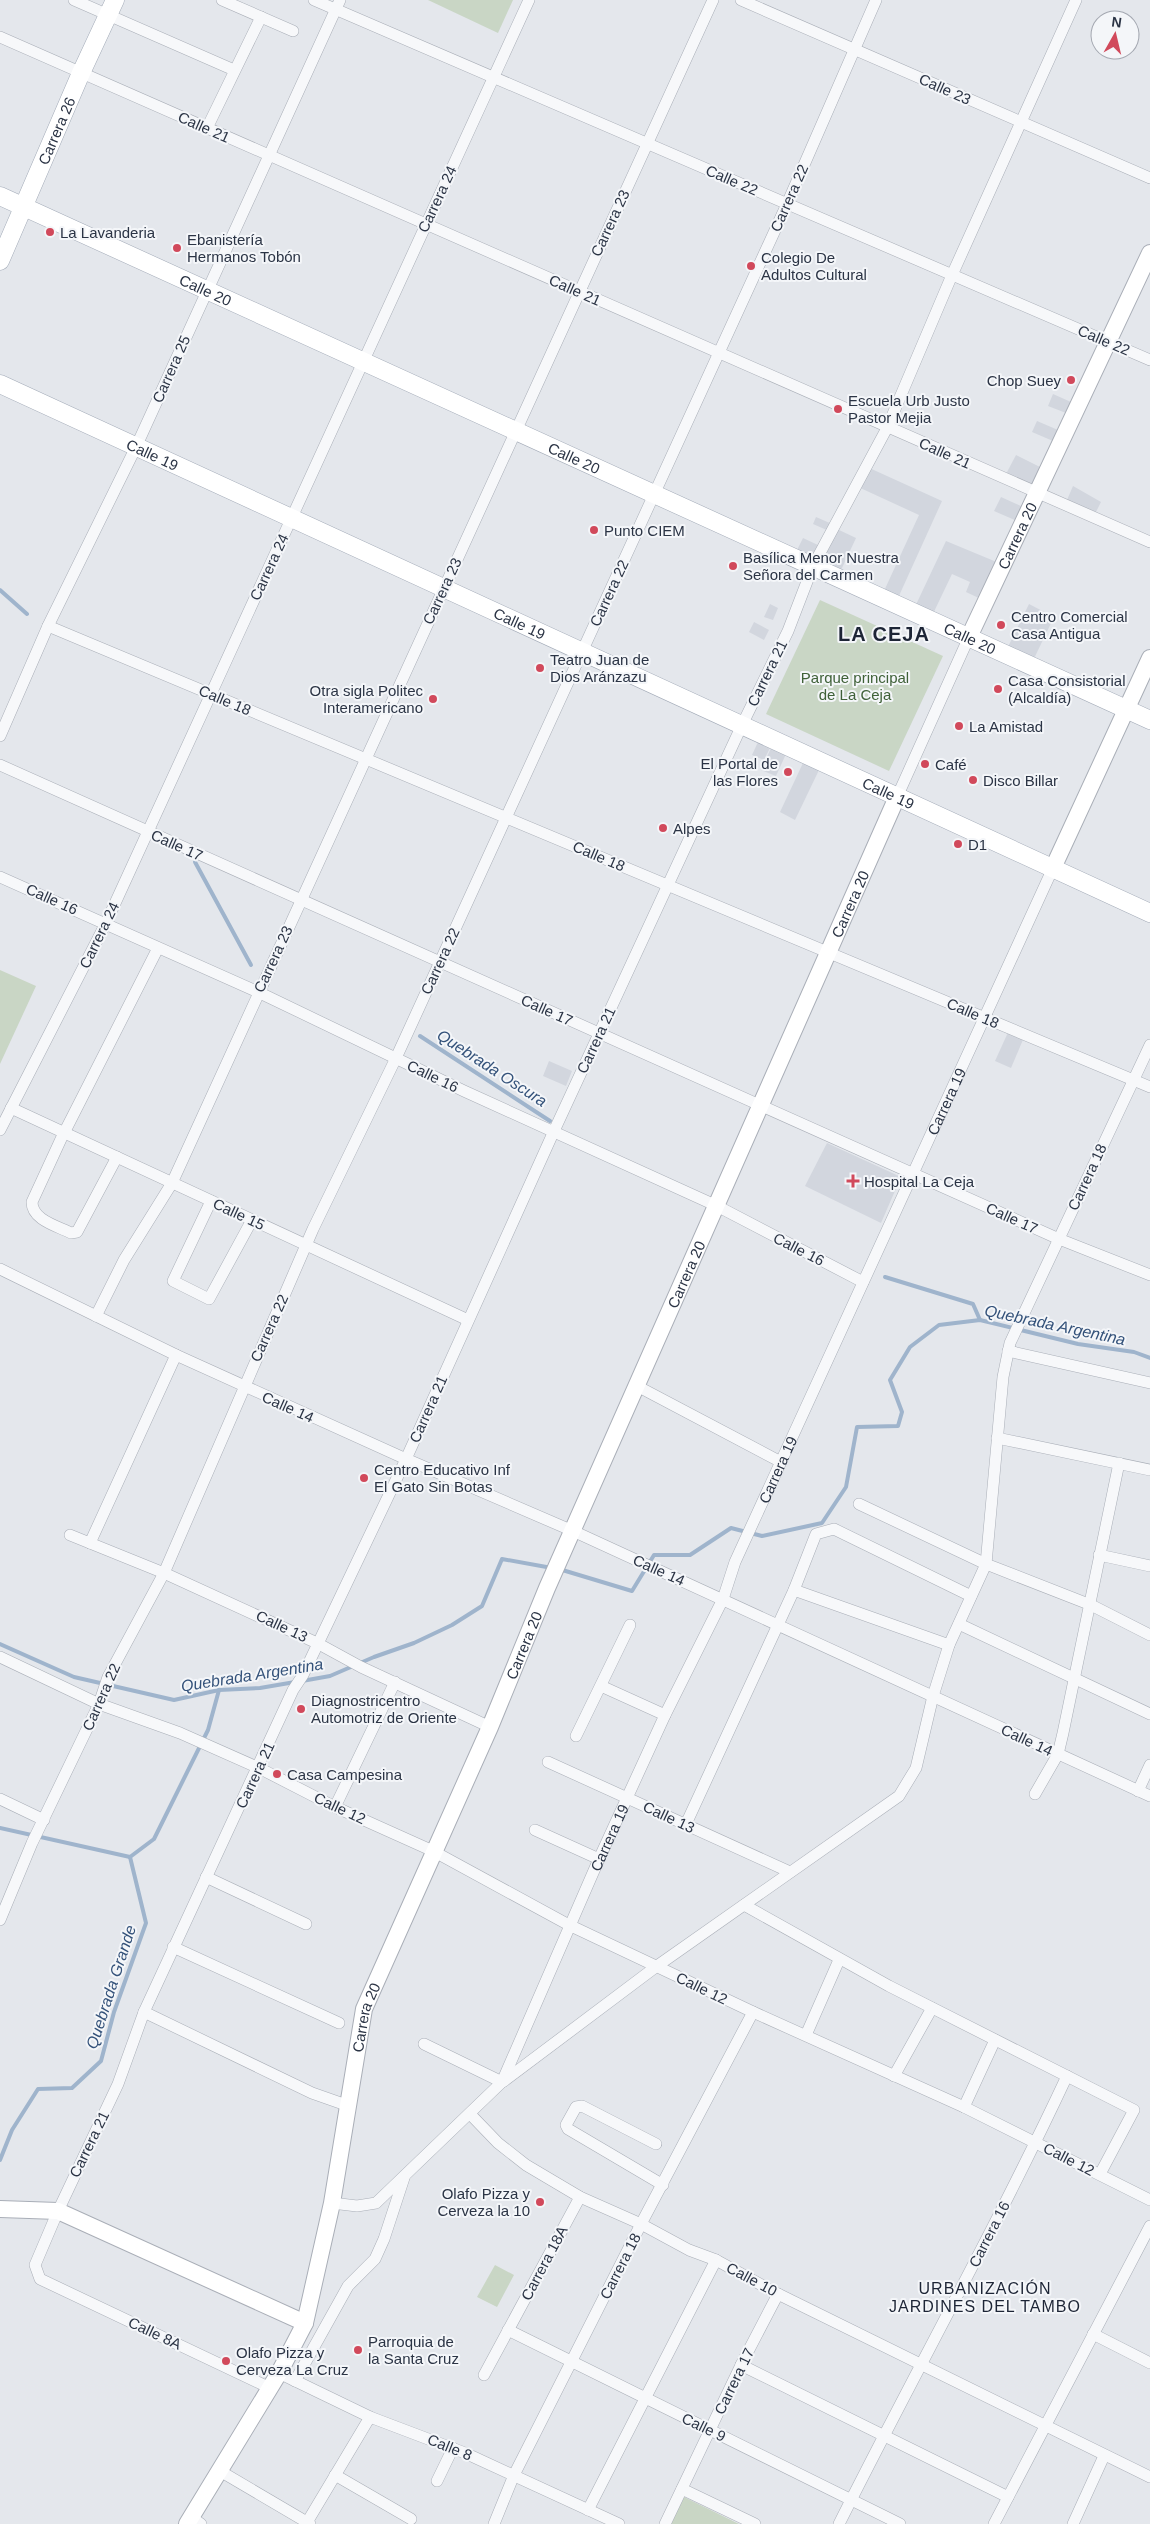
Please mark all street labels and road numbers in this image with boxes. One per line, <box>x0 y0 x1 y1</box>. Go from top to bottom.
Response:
street label: Calle 23 <box>916 70 974 108</box>
street label: Carrera 26 <box>34 94 78 167</box>
street label: Calle 21 <box>175 108 233 146</box>
street label: Calle 22 <box>703 161 761 199</box>
street label: Carrera 22 <box>767 162 811 234</box>
street label: Carrera 24 <box>414 163 460 235</box>
street label: Carrera 23 <box>587 187 633 259</box>
street label: Calle 20 <box>177 271 234 309</box>
street label: Calle 21 <box>546 271 604 309</box>
street label: Calle 22 <box>1075 321 1133 359</box>
street label: Carrera 25 <box>149 333 193 405</box>
street label: Calle 21 <box>916 434 974 472</box>
street label: Calle 19 <box>124 435 181 473</box>
street label: Calle 20 <box>546 438 603 477</box>
street label: Carrera 20 <box>994 500 1040 572</box>
street label: Carrera 24 <box>246 531 292 603</box>
street label: Carrera 23 <box>419 555 465 627</box>
street label: Carrera 22 <box>586 557 632 629</box>
street label: Calle 19 <box>491 604 548 642</box>
street label: Calle 20 <box>941 619 999 657</box>
street label: Carrera 21 <box>744 637 790 709</box>
street label: Calle 18 <box>196 681 254 719</box>
street label: Calle 19 <box>860 773 917 812</box>
street label: Calle 17 <box>148 826 206 864</box>
street label: Calle 18 <box>570 837 628 875</box>
street label: Carrera 20 <box>827 868 872 940</box>
street label: Calle 16 <box>23 880 81 918</box>
street label: Carrera 24 <box>76 899 122 971</box>
street label: Carrera 23 <box>250 923 296 995</box>
street label: Carrera 22 <box>417 925 463 997</box>
street label: Calle 17 <box>518 991 576 1029</box>
street label: Calle 18 <box>944 994 1002 1032</box>
street label: Carrera 21 <box>573 1004 619 1076</box>
street label: Calle 16 <box>405 1056 461 1096</box>
street label: Carrera 19 <box>923 1065 969 1137</box>
street label: Carrera 18 <box>1064 1141 1110 1213</box>
street label: Calle 15 <box>210 1195 268 1233</box>
street label: Calle 17 <box>983 1199 1041 1237</box>
street label: Calle 16 <box>771 1229 827 1269</box>
street label: Carrera 20 <box>664 1238 708 1310</box>
street label: Carrera 22 <box>247 1292 291 1364</box>
street label: Carrera 21 <box>406 1373 450 1445</box>
street label: Calle 14 <box>259 1388 317 1426</box>
street label: Carrera 19 <box>755 1433 800 1506</box>
street label: Calle 14 <box>630 1551 688 1589</box>
street label: Calle 13 <box>253 1607 311 1645</box>
street label: Carrera 20 <box>502 1609 545 1682</box>
street label: Carrera 22 <box>79 1661 123 1733</box>
street label: Calle 14 <box>998 1721 1056 1759</box>
street label: Carrera 21 <box>232 1739 278 1811</box>
street label: Calle 12 <box>311 1789 369 1827</box>
street label: Calle 13 <box>640 1798 698 1836</box>
street label: Carrera 19 <box>586 1801 632 1874</box>
street label: Calle 12 <box>674 1968 730 2008</box>
street label: Carrera 20 <box>349 1980 383 2053</box>
street label: Carrera 21 <box>66 2108 112 2180</box>
street label: Calle 12 <box>1041 2139 1097 2179</box>
street label: Carrera 16 <box>965 2198 1013 2270</box>
street label: Carrera 18A <box>517 2223 571 2303</box>
street label: Carrera 18 <box>596 2230 644 2302</box>
street label: Calle 10 <box>724 2259 780 2299</box>
street label: Calle 8A <box>126 2313 184 2353</box>
street label: Carrera 17 <box>711 2345 757 2417</box>
street label: Calle 9 <box>679 2409 729 2445</box>
street label: Calle 8 <box>425 2430 475 2464</box>

